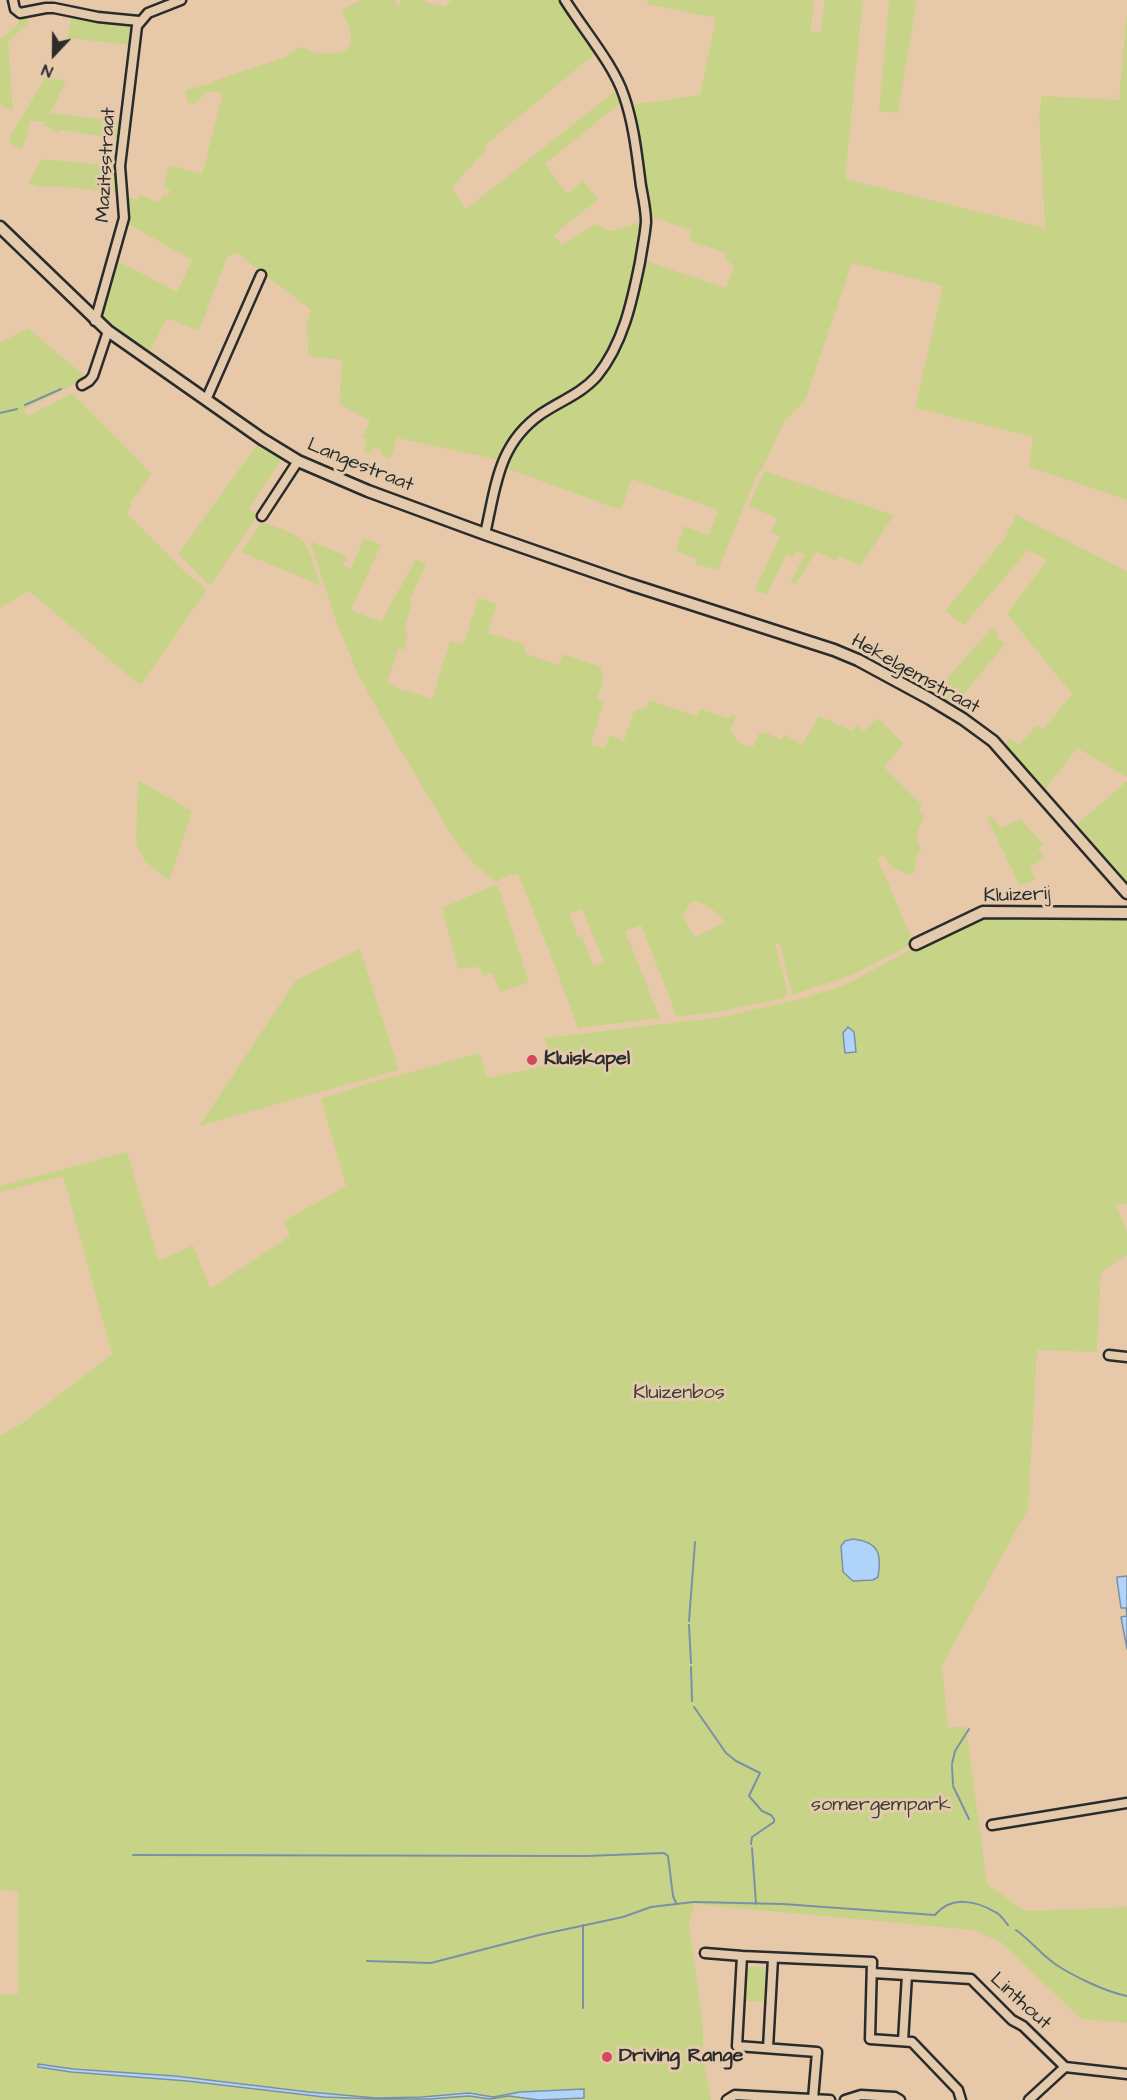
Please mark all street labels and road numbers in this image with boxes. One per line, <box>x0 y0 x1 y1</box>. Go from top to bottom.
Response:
street label: Mazitsstraat <box>92 107 122 223</box>
street label: Langestraat <box>303 434 417 498</box>
street label: Hekelgemstraat <box>846 630 984 720</box>
street label: Kluizerij <box>983 883 1051 909</box>
street label: Linthout <box>984 1968 1056 2036</box>

